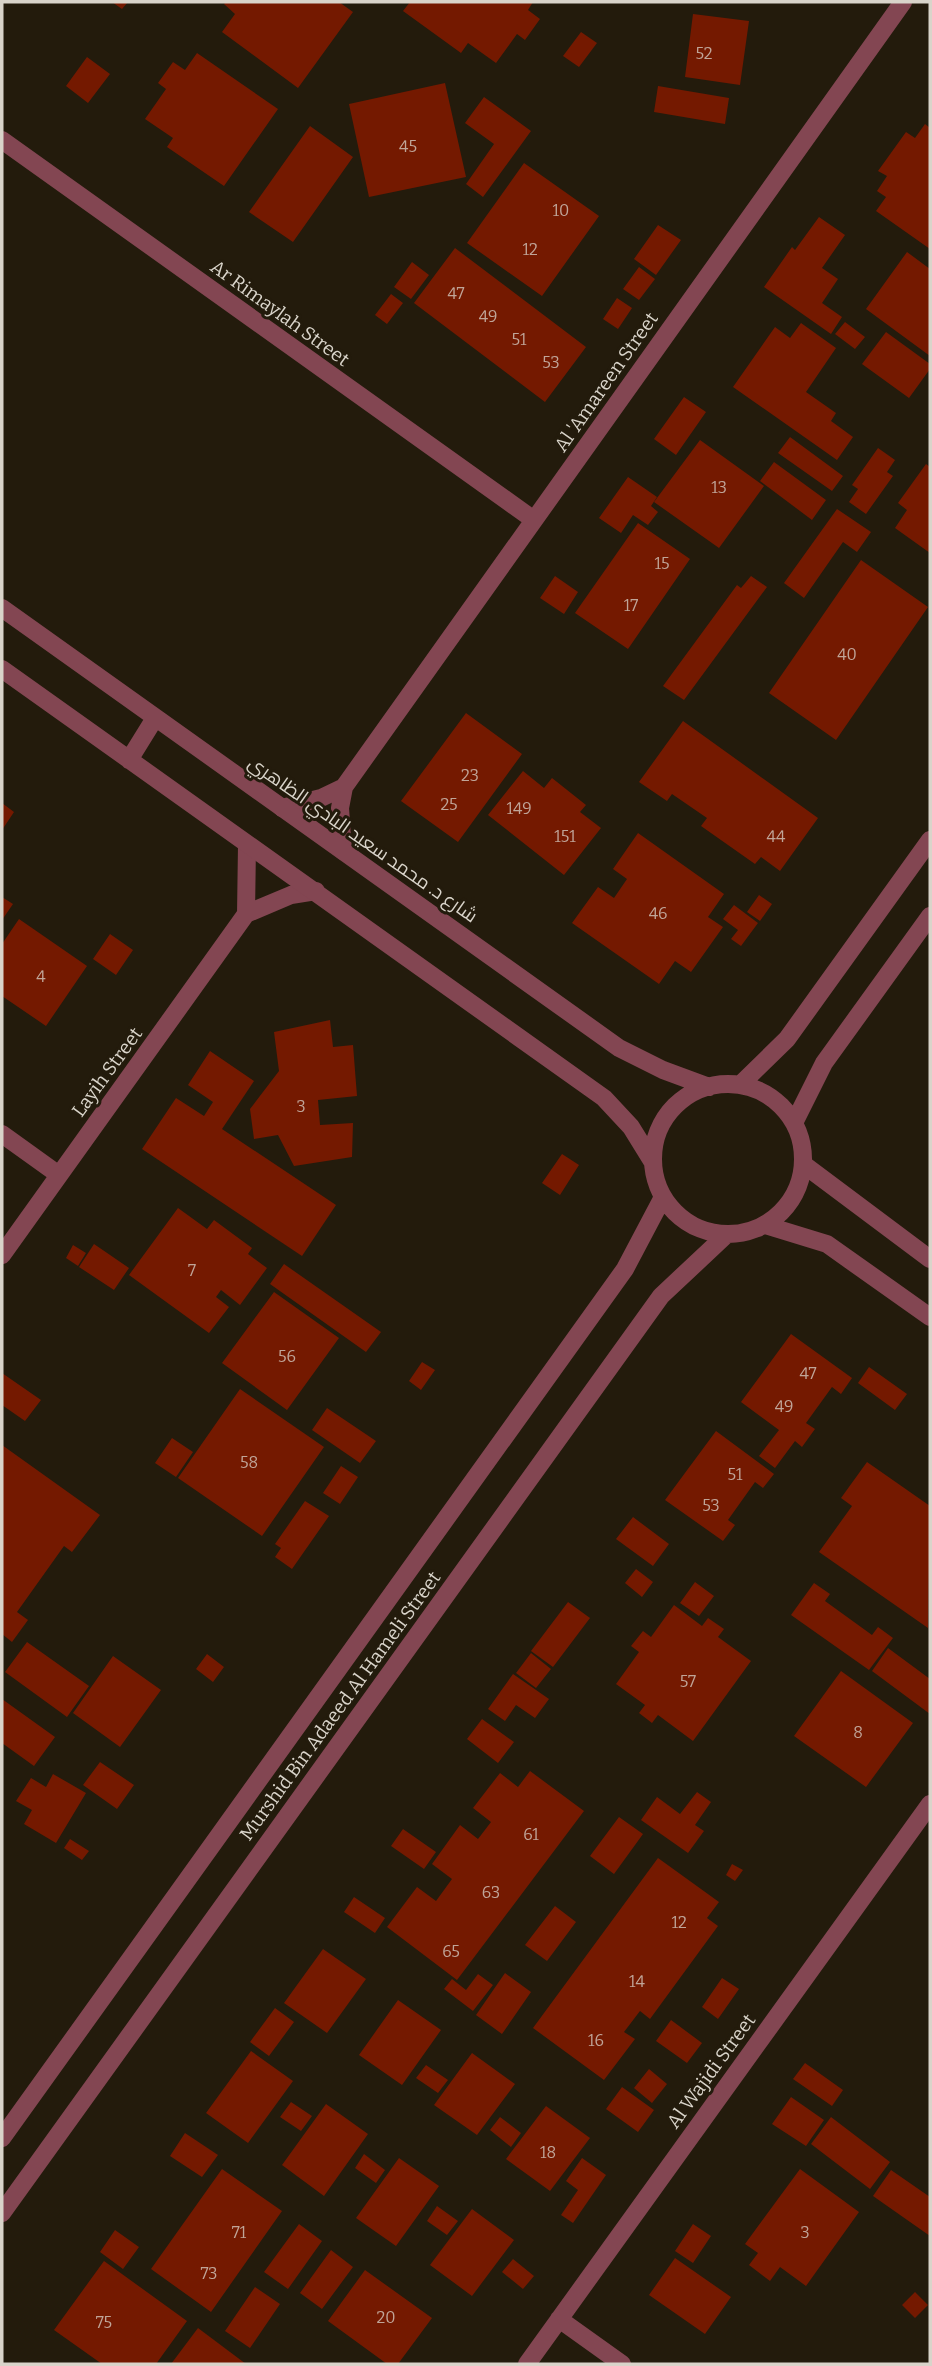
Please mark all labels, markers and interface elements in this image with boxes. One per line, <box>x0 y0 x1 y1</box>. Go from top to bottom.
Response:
house number: 52 <box>696 44 712 63</box>
house number: 45 <box>399 137 417 156</box>
house number: 10 <box>553 201 569 220</box>
house number: 12 <box>522 240 538 259</box>
street label: Ar Rimaylah Street <box>206 255 354 371</box>
house number: 47 <box>447 284 465 303</box>
house number: 49 <box>479 307 497 326</box>
street label: Al 'Amareen Street <box>549 308 663 456</box>
house number: 51 <box>512 330 527 349</box>
house number: 53 <box>542 353 560 372</box>
house number: 13 <box>711 478 727 497</box>
house number: 15 <box>654 554 670 573</box>
house number: 17 <box>624 596 638 615</box>
house number: 40 <box>837 645 857 664</box>
street label: شارع د. محمد سعيد البادي الظاهري <box>242 751 482 930</box>
house number: 23 <box>461 766 479 785</box>
house number: 25 <box>440 795 458 814</box>
house number: 149 <box>506 799 532 818</box>
house number: 151 <box>554 827 576 846</box>
house number: 44 <box>767 827 786 846</box>
house number: 46 <box>649 904 667 923</box>
house number: 4 <box>36 967 46 986</box>
street label: Layih Street <box>67 1023 147 1121</box>
house number: 3 <box>296 1097 306 1116</box>
house number: 7 <box>188 1261 196 1280</box>
house number: 56 <box>278 1347 296 1366</box>
house number: 47 <box>799 1364 817 1383</box>
house number: 49 <box>775 1397 793 1416</box>
house number: 58 <box>240 1453 258 1472</box>
house number: 51 <box>728 1465 743 1484</box>
house number: 53 <box>702 1496 720 1515</box>
street label: Murshid Bin Adaeed Al Hameli Street <box>235 1567 445 1845</box>
house number: 57 <box>680 1672 696 1691</box>
house number: 8 <box>853 1723 863 1742</box>
house number: 61 <box>523 1825 539 1844</box>
house number: 63 <box>482 1883 500 1902</box>
house number: 12 <box>671 1913 687 1932</box>
house number: 65 <box>442 1942 460 1961</box>
house number: 14 <box>629 1972 646 1991</box>
street label: Al Wajidi Street <box>662 2009 760 2133</box>
house number: 16 <box>588 2031 604 2050</box>
house number: 18 <box>540 2143 556 2162</box>
house number: 71 <box>232 2223 247 2242</box>
house number: 3 <box>800 2223 810 2242</box>
house number: 73 <box>201 2264 217 2283</box>
house number: 20 <box>377 2308 395 2327</box>
house number: 75 <box>96 2313 112 2332</box>

